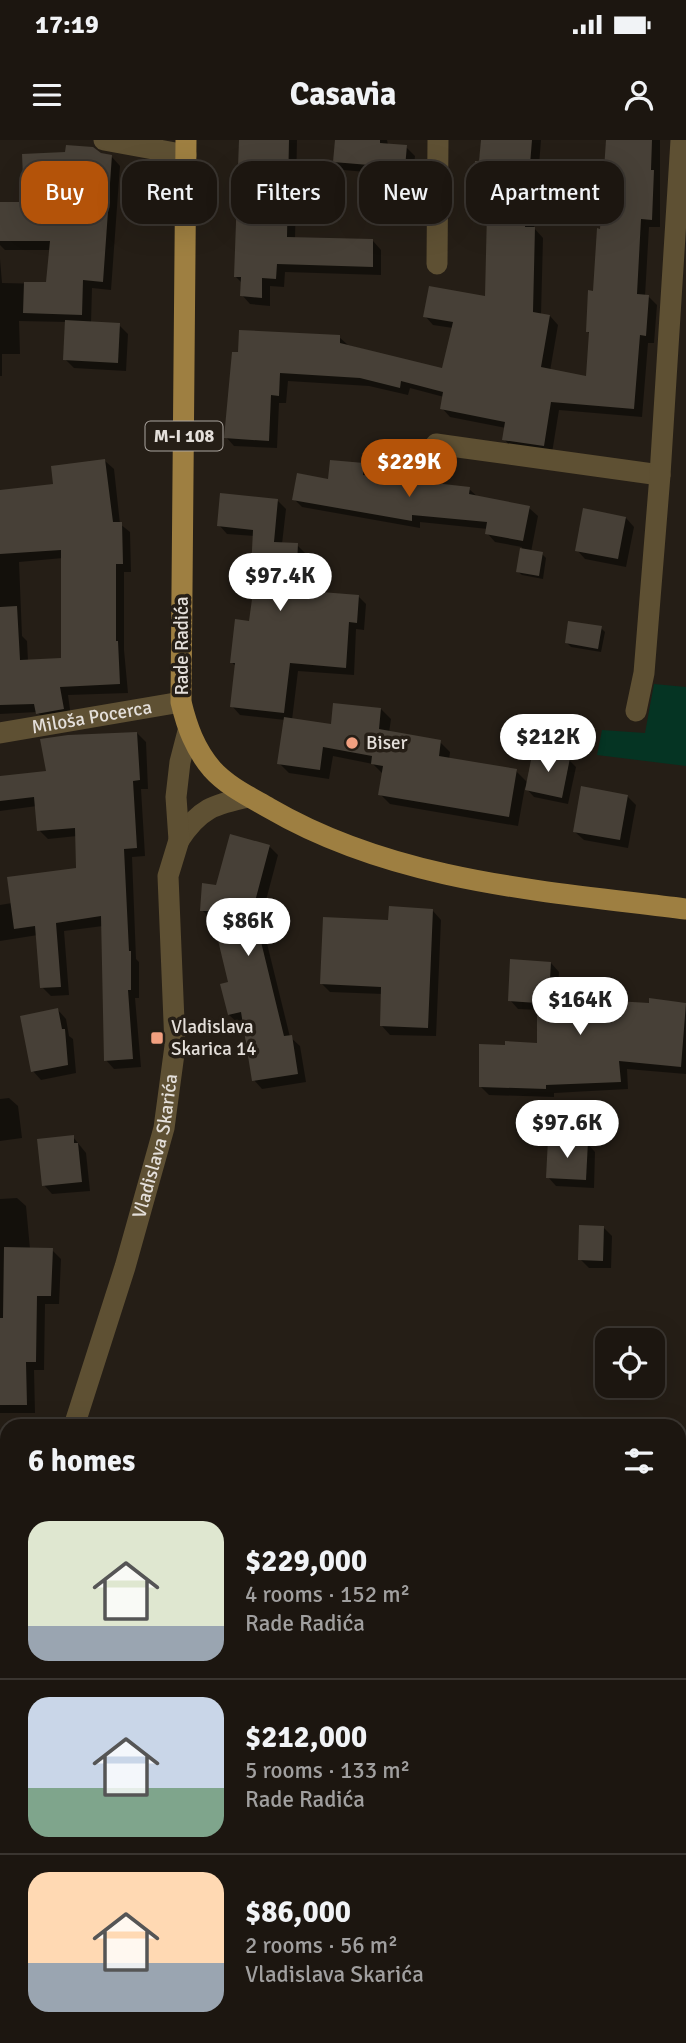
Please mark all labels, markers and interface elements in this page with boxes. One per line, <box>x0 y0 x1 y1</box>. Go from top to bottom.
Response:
text: 17:19 <box>35 9 99 41</box>
text: Casavia <box>290 75 396 114</box>
icon: menu <box>28 76 66 114</box>
icon: person <box>620 76 658 114</box>
chip: Buy <box>21 161 108 224</box>
chip: Rent <box>122 161 217 224</box>
chip: Filters <box>231 161 345 224</box>
chip: New <box>359 161 452 224</box>
chip: Apartment <box>466 161 624 224</box>
road number: M-I 108 <box>146 422 222 450</box>
pin: $229K <box>360 440 458 499</box>
text: $229K <box>377 447 441 476</box>
pin: $97.4K <box>223 554 337 613</box>
text: $97.4K <box>245 561 315 590</box>
street label: Rade Radića <box>170 596 194 696</box>
street label: Miloša Pocerca <box>30 695 154 739</box>
pin: $212K <box>499 714 597 774</box>
text: $212K <box>516 722 580 751</box>
place label: Biser <box>366 731 407 755</box>
marker: Biser <box>344 735 360 751</box>
pin: $86K <box>207 898 289 958</box>
text: $86K <box>222 906 274 935</box>
pin: $164K <box>531 978 629 1037</box>
text: $164K <box>548 985 612 1014</box>
place label: Vladislava Skarica 14 <box>171 1015 256 1061</box>
marker: Vladislava Skarica 14 <box>149 1030 165 1046</box>
street label: Vladislava Skarića <box>127 1072 183 1221</box>
pin: $97.6K <box>510 1100 624 1160</box>
text: $97.6K <box>532 1108 602 1137</box>
map controls <box>595 1328 665 1398</box>
button: locate <box>595 1328 665 1398</box>
icon: filters <box>620 1442 658 1480</box>
text: 6 homes <box>28 1443 135 1480</box>
text: $229,000 <box>245 1543 367 1580</box>
icon: home <box>84 1549 168 1633</box>
text: 4 rooms · 152 m² <box>245 1580 410 1609</box>
text: Rade Radića <box>245 1609 365 1638</box>
text: $212,000 <box>245 1719 367 1756</box>
icon: home <box>84 1725 168 1809</box>
text: 5 rooms · 133 m² <box>245 1756 410 1785</box>
text: Rade Radića <box>245 1785 365 1814</box>
text: $86,000 <box>245 1894 351 1931</box>
icon: home <box>84 1900 168 1984</box>
text: 2 rooms · 56 m² <box>245 1931 398 1960</box>
text: Vladislava Skarića <box>245 1960 424 1989</box>

